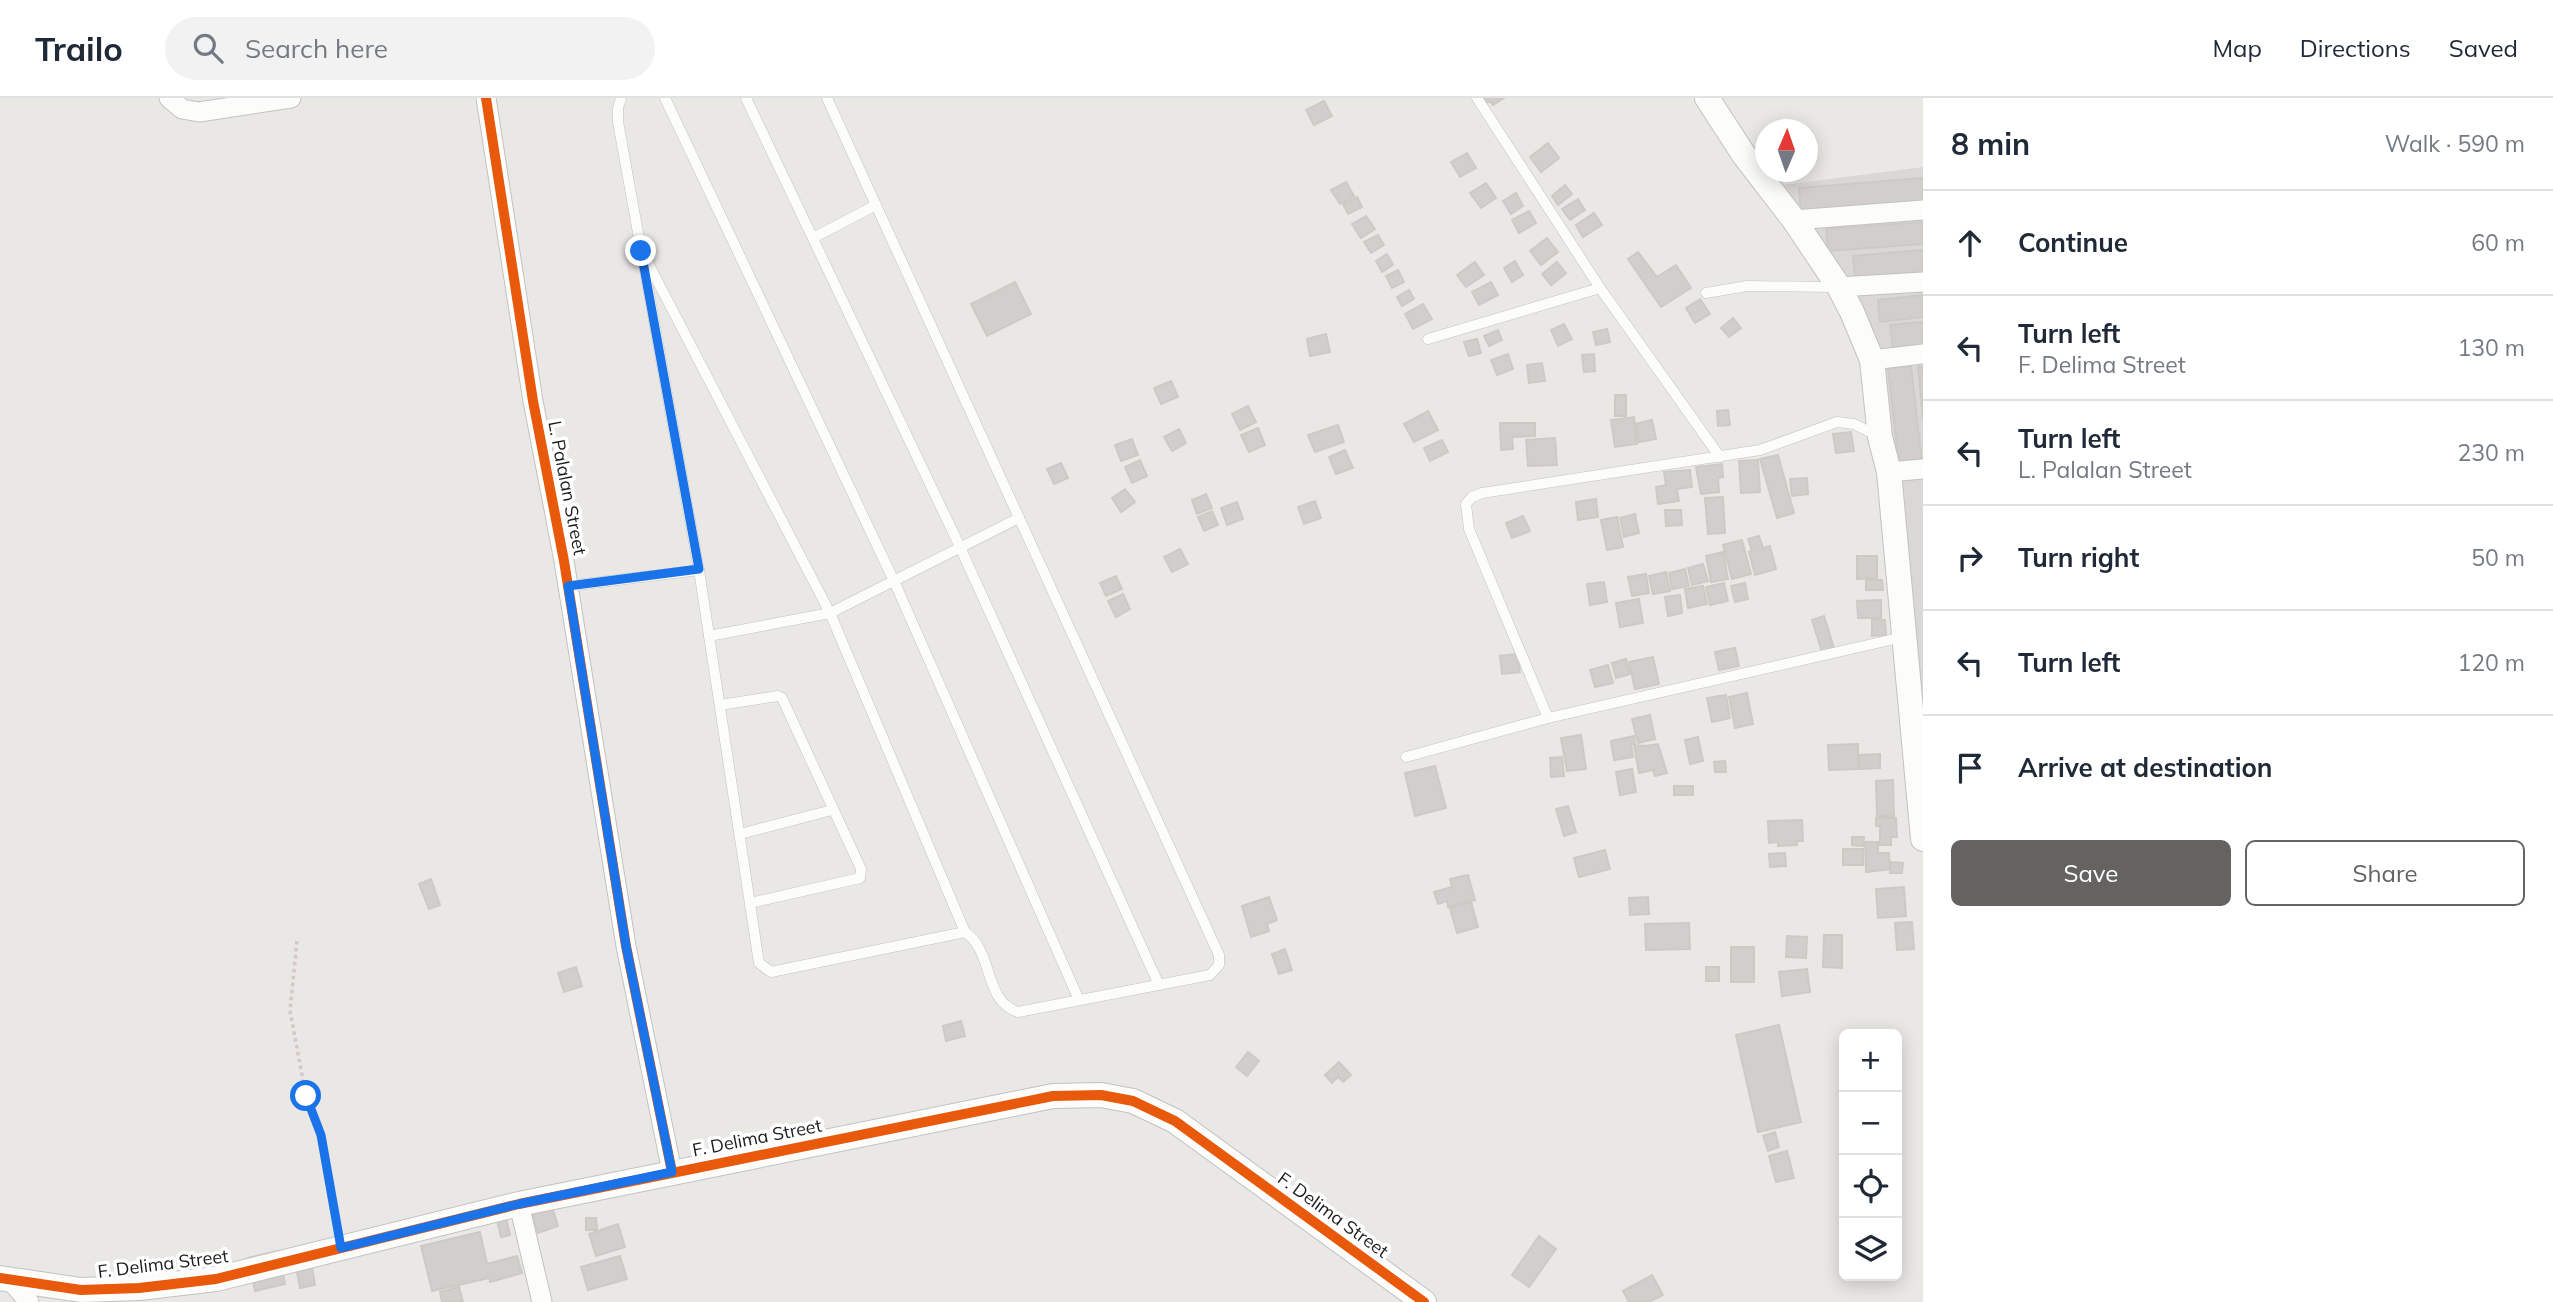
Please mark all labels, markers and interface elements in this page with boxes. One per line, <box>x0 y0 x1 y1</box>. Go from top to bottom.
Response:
search box <box>165 17 655 80</box>
text: Trailo <box>35 28 123 69</box>
icon: search <box>189 29 227 67</box>
text: Search here <box>245 32 388 65</box>
text: Map <box>2212 33 2262 63</box>
text: Directions <box>2300 33 2411 63</box>
text: Saved <box>2449 33 2518 63</box>
north arrow <box>1755 119 1818 182</box>
text: 8 min <box>1951 125 2030 163</box>
text: Walk · 590 m <box>2385 129 2525 158</box>
icon: ahead <box>1951 224 1989 262</box>
text: Continue <box>2018 226 2128 259</box>
text: 60 m <box>2471 228 2525 257</box>
route end <box>625 235 656 266</box>
text: Turn left <box>2018 317 2120 350</box>
icon: left <box>1951 329 1989 367</box>
text: 130 m <box>2457 333 2525 362</box>
text: F. Delima Street <box>2018 350 2186 379</box>
street label: L. Palalan Street <box>543 419 592 557</box>
text: Turn left <box>2018 422 2120 455</box>
icon: left <box>1951 434 1989 472</box>
text: 230 m <box>2457 438 2525 467</box>
text: L. Palalan Street <box>2018 455 2192 484</box>
icon: right <box>1951 539 1989 577</box>
text: Turn right <box>2018 541 2139 574</box>
text: 50 m <box>2471 543 2525 572</box>
icon: left <box>1951 644 1989 682</box>
text: Turn left <box>2018 646 2120 679</box>
text: 120 m <box>2457 648 2525 677</box>
icon: arrive <box>1951 749 1989 787</box>
text: Arrive at destination <box>2018 751 2273 784</box>
button: Save <box>1951 840 2231 906</box>
button: Share <box>2245 840 2525 906</box>
map controls <box>1839 1029 1902 1281</box>
button: + <box>1839 1029 1902 1092</box>
route start <box>290 1080 321 1111</box>
button: − <box>1839 1092 1902 1155</box>
street label: F. Delima Street <box>690 1114 824 1161</box>
button: locate <box>1839 1155 1902 1218</box>
street label: F. Delima Street <box>1273 1167 1393 1262</box>
button: layers <box>1839 1218 1902 1281</box>
street label: F. Delima Street <box>96 1244 230 1283</box>

